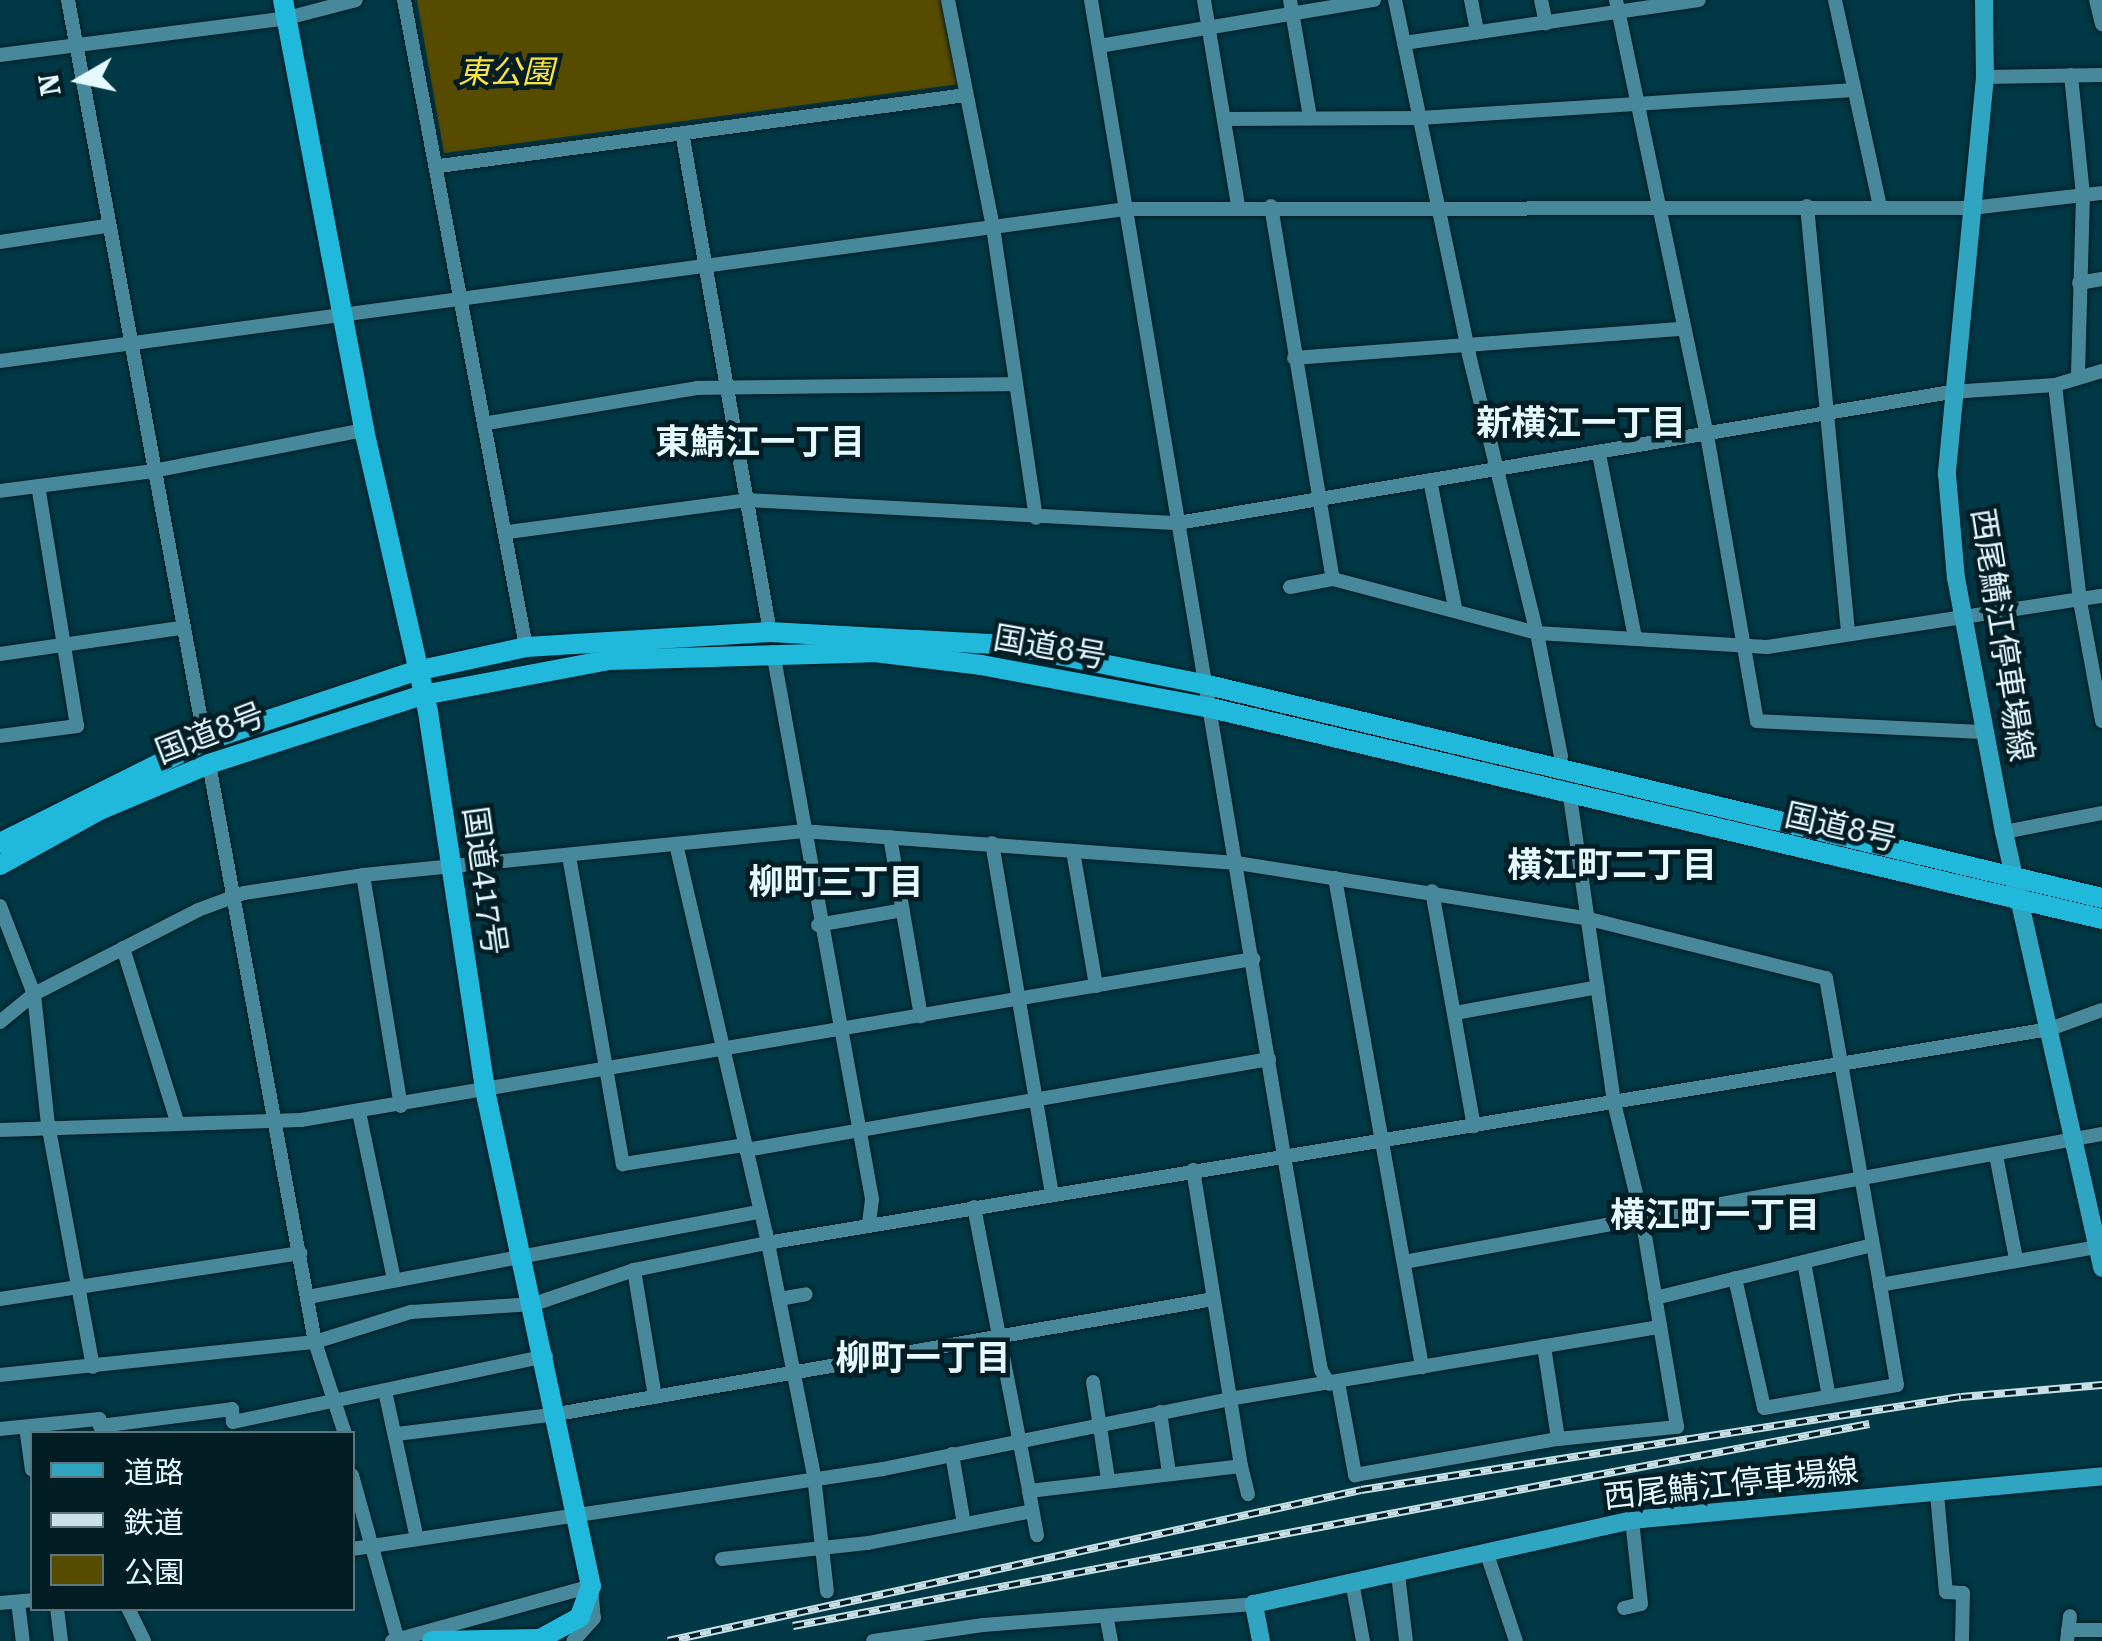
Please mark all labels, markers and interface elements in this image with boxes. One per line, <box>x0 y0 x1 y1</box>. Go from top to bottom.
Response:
north arrow <box>30 30 130 130</box>
park label: 東公園 <box>458 53 554 91</box>
text: N <box>32 72 68 98</box>
district label: 新横江一丁目 <box>1476 403 1686 445</box>
district label: 東鯖江一丁目 <box>655 422 865 464</box>
street label: 西尾鯖江停車場線 <box>1963 506 2041 764</box>
street label: 国道8号 <box>991 618 1109 676</box>
street label: 国道8号 <box>150 695 270 771</box>
street label: 国道8号 <box>1781 795 1901 859</box>
street label: 国道417号 <box>456 804 514 958</box>
district label: 横江町二丁目 <box>1507 845 1717 887</box>
district label: 柳町三丁目 <box>749 862 923 904</box>
district label: 横江町一丁目 <box>1610 1195 1820 1237</box>
district label: 柳町一丁目 <box>836 1338 1010 1380</box>
legend <box>30 1431 355 1611</box>
street label: 西尾鯖江停車場線 <box>1602 1452 1860 1516</box>
text: 道路 <box>124 1455 184 1490</box>
text: 鉄道 <box>124 1505 184 1540</box>
text: 公園 <box>124 1555 184 1590</box>

